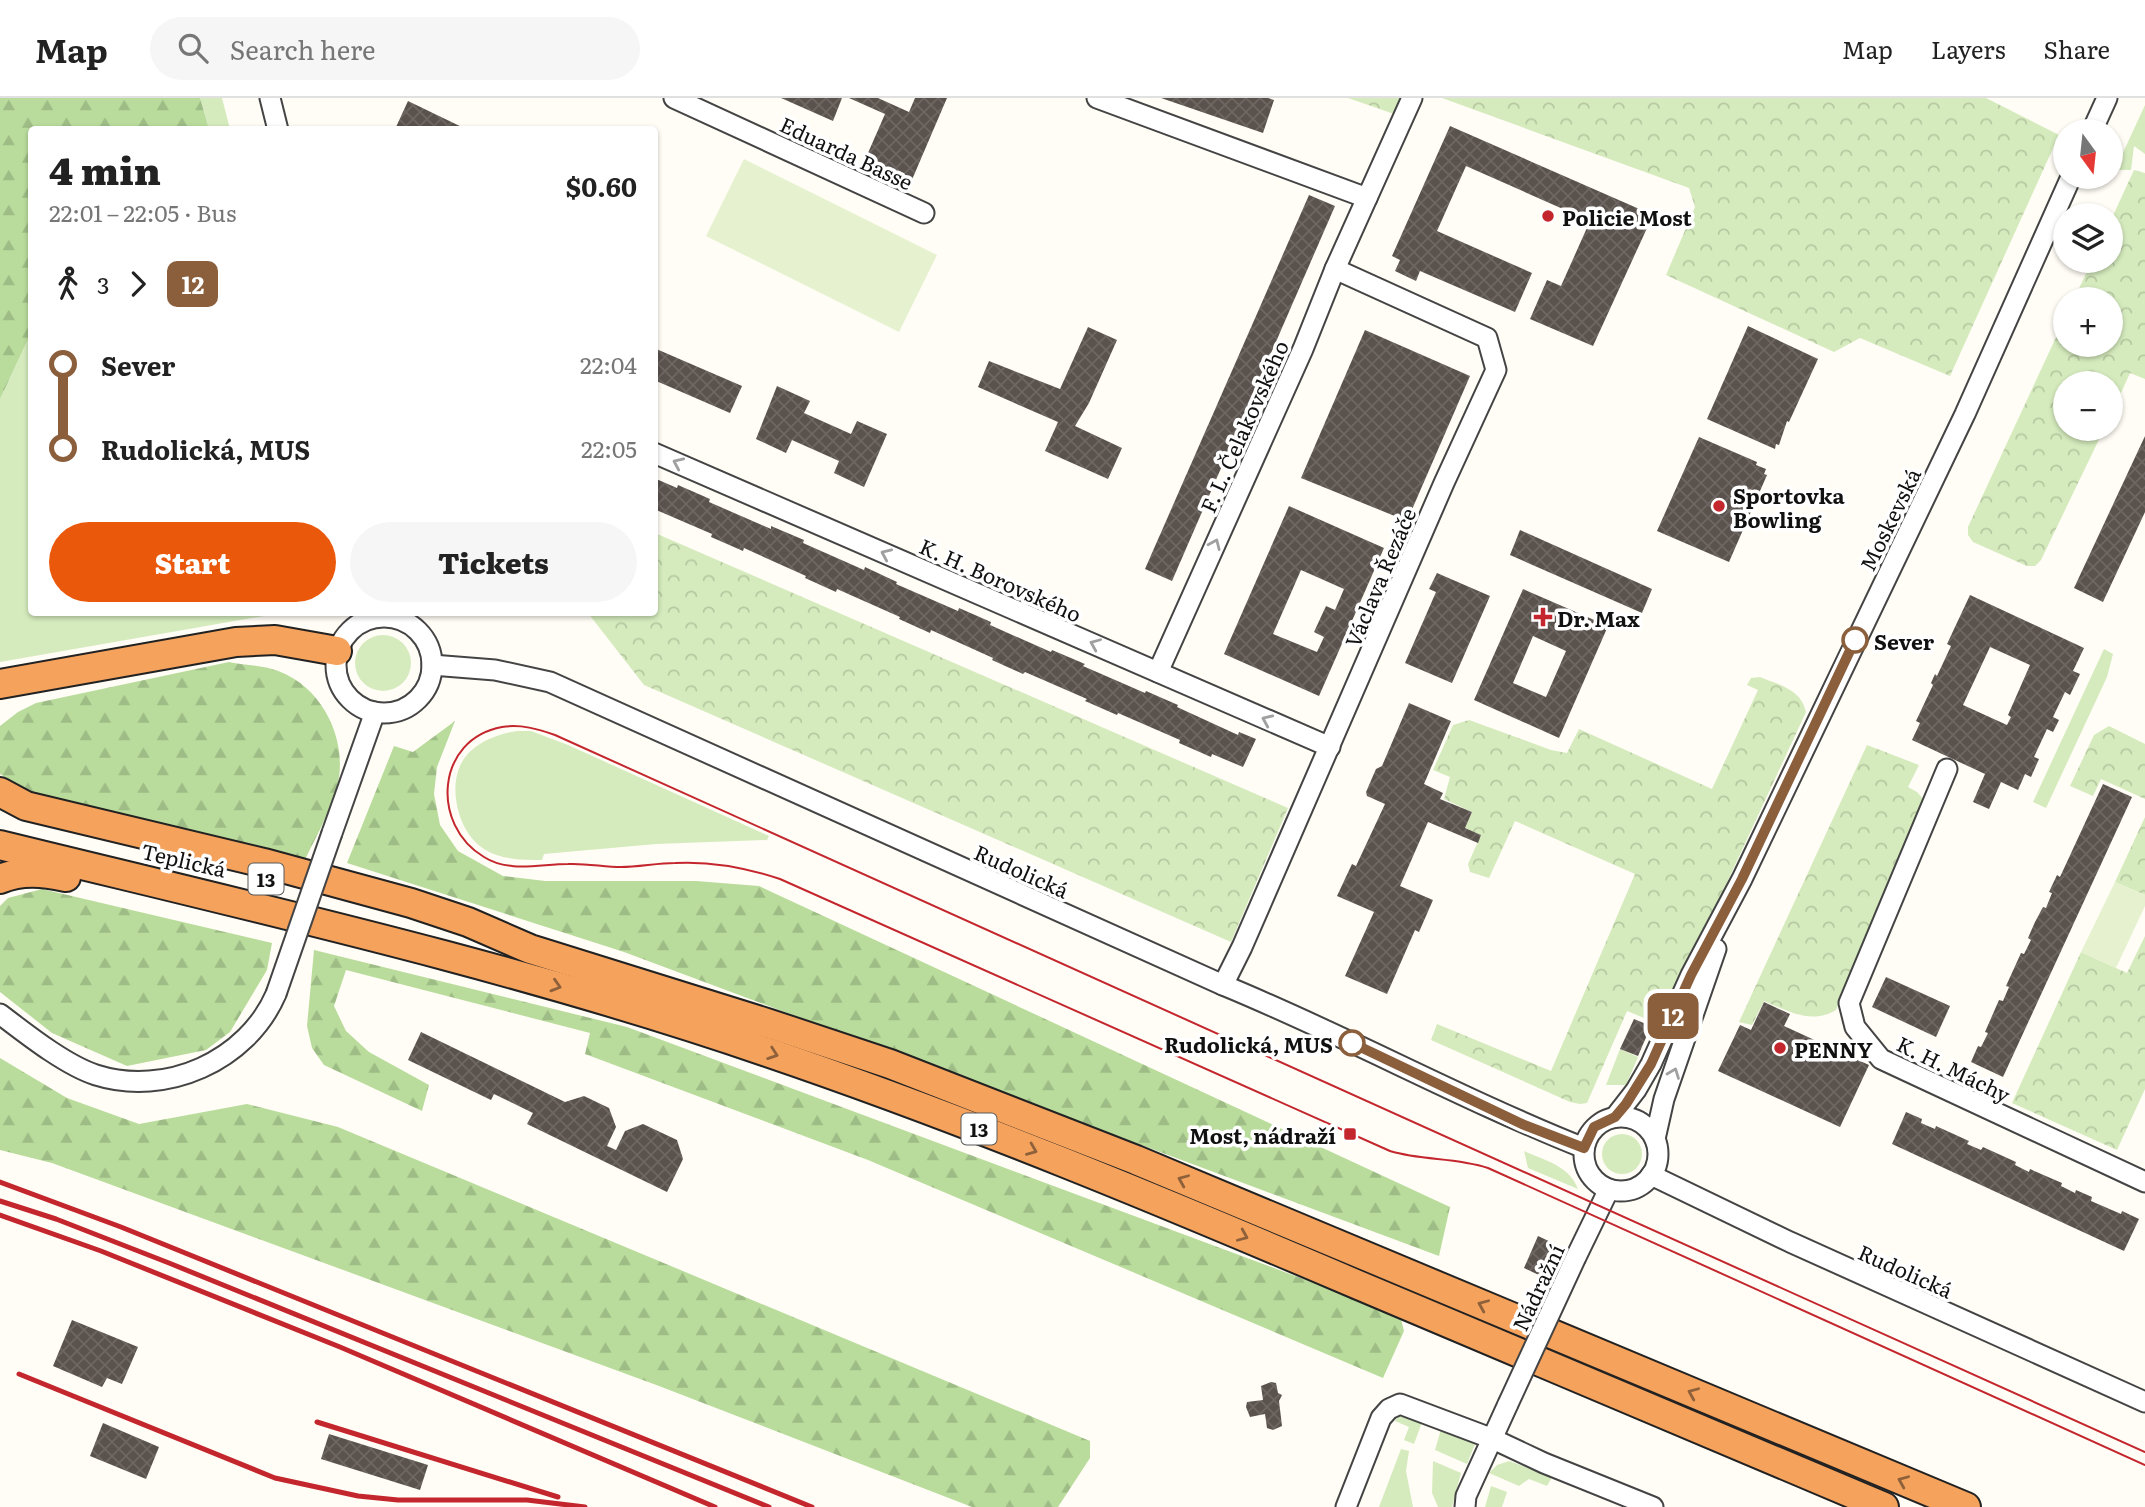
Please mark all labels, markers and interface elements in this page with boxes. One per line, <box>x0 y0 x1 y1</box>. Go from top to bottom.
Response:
search box <box>150 17 640 80</box>
text: Map <box>35 24 108 73</box>
icon: search <box>174 29 212 67</box>
text: Search here <box>230 29 376 68</box>
text: Map <box>1842 31 1893 66</box>
text: Layers <box>1931 31 2005 66</box>
text: Share <box>2043 31 2110 66</box>
street label: Eduarda Basse <box>776 108 919 196</box>
north arrow <box>2053 119 2123 189</box>
map controls <box>2053 119 2123 441</box>
text: 4 min <box>49 140 161 197</box>
text: $0.60 <box>566 166 637 205</box>
text: 22:01 – 22:05 · Bus <box>49 195 236 229</box>
place label: Policie Most <box>1562 201 1692 232</box>
button: layers <box>2053 203 2123 273</box>
marker: Policie Most <box>1540 208 1556 224</box>
icon: walk <box>49 265 87 303</box>
icon: forward <box>119 265 157 303</box>
text: 12 <box>181 266 204 301</box>
text: 3 <box>97 267 109 301</box>
button: + <box>2053 287 2123 357</box>
street label: F. L. Čelakovského <box>1191 335 1295 517</box>
text: Sever <box>101 345 175 384</box>
text: 22:04 <box>580 347 637 381</box>
button: − <box>2053 371 2123 441</box>
text: Rudolická, MUS <box>101 429 310 468</box>
text: 22:05 <box>581 431 637 465</box>
one-way arrow <box>673 457 685 471</box>
street label: Moskevská <box>1851 462 1928 576</box>
place label: Sportovka Bowling <box>1733 479 1845 534</box>
marker: Sportovka Bowling <box>1711 498 1727 514</box>
street label: Václava Řezáče <box>1336 502 1422 652</box>
button: Start <box>49 522 336 602</box>
button: Tickets <box>350 522 637 602</box>
street label: K. H. Borovského <box>915 529 1087 629</box>
one-way arrow <box>1207 539 1221 551</box>
one-way arrow <box>881 548 894 562</box>
place label: Dr. Max <box>1557 602 1640 633</box>
marker: Dr. Max <box>1535 609 1551 625</box>
place label: Sever <box>1874 625 1935 656</box>
marker: Sever <box>1842 627 1868 653</box>
one-way arrow <box>1090 639 1102 653</box>
one-way arrow <box>1262 714 1274 728</box>
street label: Teplická <box>139 834 230 884</box>
street label: Rudolická <box>970 835 1075 905</box>
road number: 13 <box>248 864 284 894</box>
one-way arrow <box>549 977 561 992</box>
line badge: 12 <box>1642 993 1704 1039</box>
text: 12 <box>1662 998 1684 1033</box>
street label: K. H. Máchy <box>1892 1027 2017 1109</box>
place label: Rudolická, MUS <box>1164 1028 1333 1059</box>
marker: Rudolická, MUS <box>1339 1030 1365 1056</box>
place label: PENNY <box>1794 1033 1873 1064</box>
marker: PENNY <box>1772 1040 1788 1056</box>
one-way arrow <box>766 1046 778 1060</box>
one-way arrow <box>1666 1068 1680 1080</box>
road number: 13 <box>962 1113 996 1144</box>
place label: Most, nádraží <box>1189 1119 1336 1150</box>
marker: Most, nádraží <box>1342 1126 1358 1142</box>
one-way arrow <box>1025 1141 1037 1155</box>
one-way arrow <box>1178 1174 1190 1188</box>
one-way arrow <box>1235 1228 1248 1242</box>
street label: Rudolická <box>1854 1235 1959 1305</box>
street label: Nádražní <box>1503 1238 1571 1336</box>
one-way arrow <box>1478 1299 1491 1313</box>
one-way arrow <box>1688 1387 1700 1401</box>
one-way arrow <box>1898 1475 1910 1489</box>

